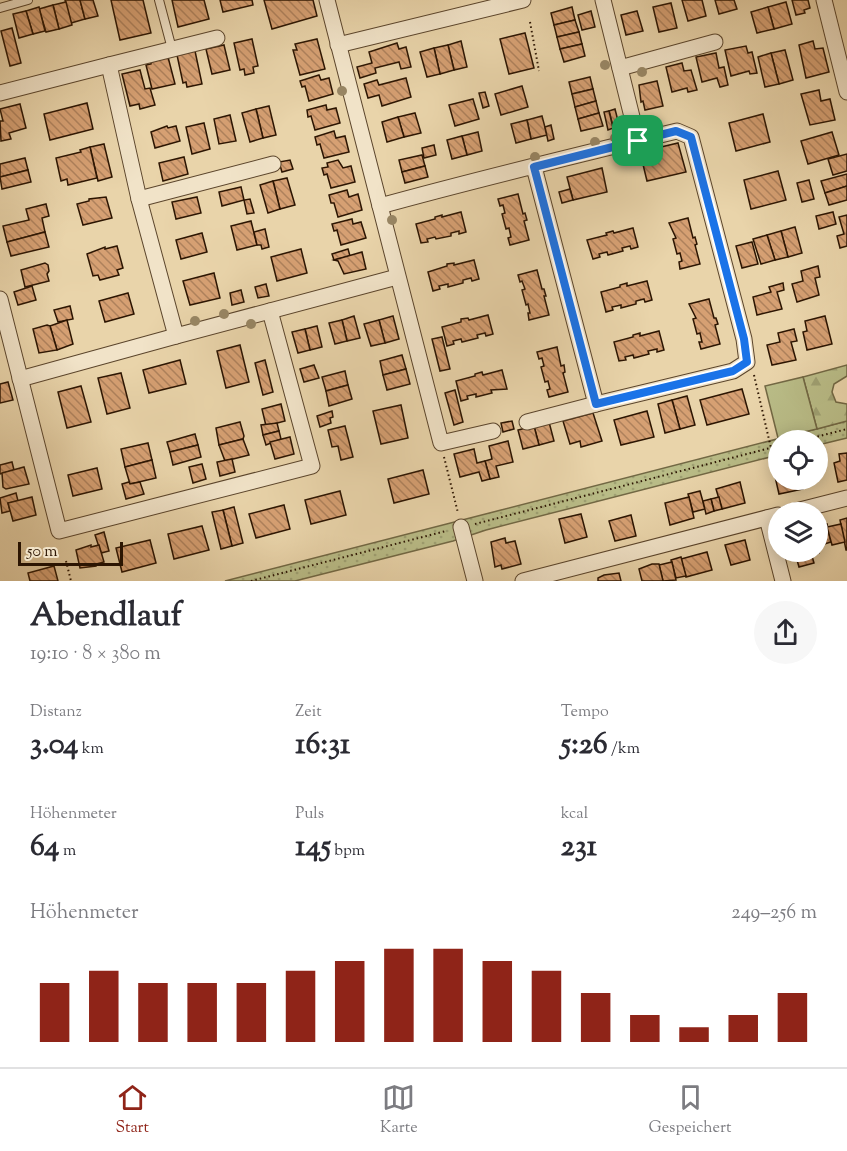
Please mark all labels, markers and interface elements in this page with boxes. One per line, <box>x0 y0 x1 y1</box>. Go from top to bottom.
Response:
pin <box>612 115 663 166</box>
icon: arrive <box>621 124 654 157</box>
map controls <box>768 430 828 562</box>
button: locate <box>768 430 828 490</box>
button: layers <box>768 502 828 562</box>
scale bar <box>18 539 123 566</box>
text: 50 m <box>27 541 58 564</box>
text: Abendlauf <box>30 593 182 641</box>
button: share <box>754 601 817 664</box>
text: 19:10 · 8 × 380 m <box>30 640 161 669</box>
text: Distanz <box>30 701 82 724</box>
text: Zeit <box>295 701 322 724</box>
text: Tempo <box>561 701 609 724</box>
text: 3.04 <box>30 724 78 767</box>
text: 16:31 <box>295 724 350 767</box>
text: 5:26 <box>561 724 608 767</box>
text: km <box>78 738 104 761</box>
text: /km <box>608 738 640 761</box>
text: Höhenmeter <box>30 803 117 826</box>
text: Puls <box>295 803 324 826</box>
text: kcal <box>561 803 588 826</box>
text: 64 <box>30 826 59 869</box>
text: 145 <box>295 826 331 869</box>
text: 231 <box>561 826 597 869</box>
text: m <box>59 840 76 863</box>
text: bpm <box>331 840 365 863</box>
text: Höhenmeter <box>30 899 139 928</box>
text: 249–256 m <box>731 899 817 928</box>
tab: Start <box>115 1081 149 1140</box>
tab: Karte <box>380 1081 418 1140</box>
tab: Gespeichert <box>649 1081 732 1140</box>

